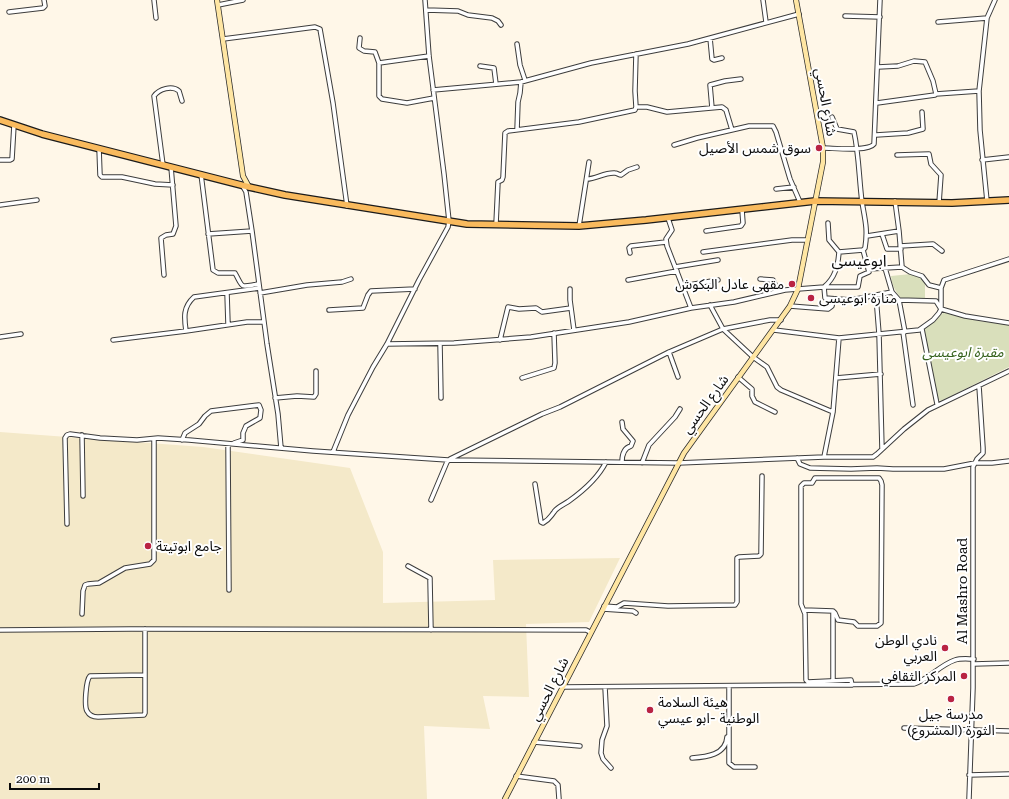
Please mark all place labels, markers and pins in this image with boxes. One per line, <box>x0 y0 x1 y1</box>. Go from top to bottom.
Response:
place label: سوق شمس الأصيل <box>699 140 811 157</box>
marker: سوق شمس الأصيل <box>814 143 824 153</box>
place label: مقهى عادل البكوش <box>675 276 784 293</box>
marker: مقهى عادل البكوش <box>787 279 797 289</box>
place label: منارة ابوعيسى <box>819 290 897 307</box>
marker: منارة ابوعيسى <box>806 293 816 303</box>
place label: جامع ابوتيتة <box>156 538 222 557</box>
marker: جامع ابوتيتة <box>143 541 153 551</box>
place label: نادي الوطن العربي <box>875 632 937 667</box>
marker: نادي الوطن العربي <box>940 643 950 653</box>
place label: المركز الثقافي <box>881 668 956 687</box>
marker: المركز الثقافي <box>959 671 969 681</box>
place label: هيئة السلامة الوطنية -ابو عيسي <box>658 694 759 729</box>
marker: مدرسة جيل الثورة (المشروع) <box>946 694 956 704</box>
marker: هيئة السلامة الوطنية -ابو عيسي <box>645 705 655 715</box>
place label: مدرسة جيل الثورة (المشروع) <box>907 706 995 741</box>

